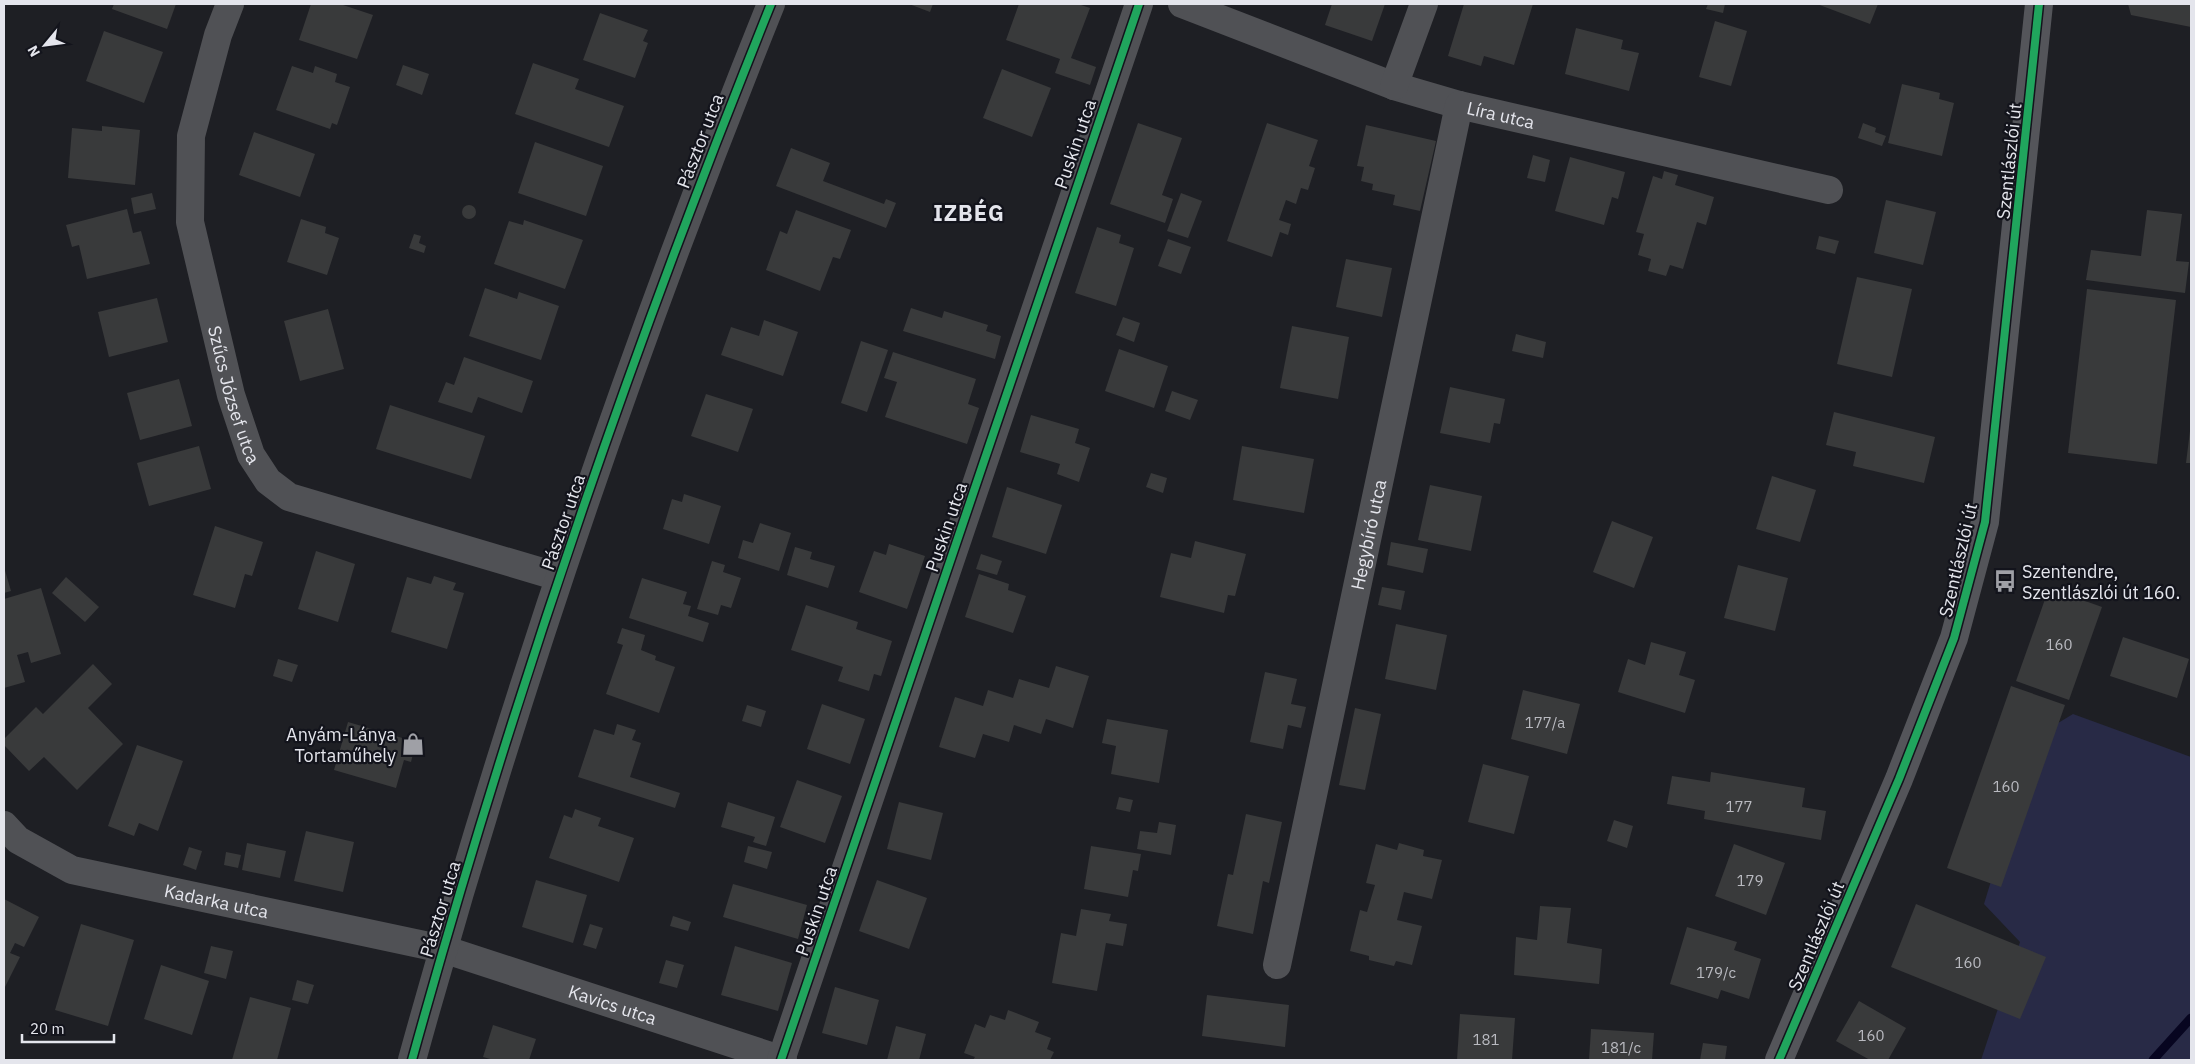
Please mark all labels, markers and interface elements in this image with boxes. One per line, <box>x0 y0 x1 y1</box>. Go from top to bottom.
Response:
north arrow <box>20 20 70 70</box>
text: N <box>23 43 44 60</box>
street label: Pásztor utca <box>671 90 729 192</box>
street label: Puskin utca <box>1049 96 1101 192</box>
street label: Líra utca <box>1465 96 1538 134</box>
street label: Szentlászlói út <box>1991 102 2027 220</box>
district label: IZBÉG <box>933 198 1005 227</box>
street label: Szűcs József utca <box>203 323 265 469</box>
street label: Pásztor utca <box>536 471 590 573</box>
street label: Hegybíró utca <box>1345 477 1391 592</box>
street label: Puskin utca <box>920 479 972 575</box>
street label: Szentlászlói út <box>1934 501 1982 619</box>
place label: Szentendre, Szentlászlói út 160. <box>2022 560 2180 604</box>
bus stop icon: Szentendre, Szentlászlói út 160. <box>1992 568 2018 594</box>
house number: 160 <box>2045 635 2073 654</box>
house number: 177/a <box>1525 713 1565 732</box>
place label: Anyám-Lánya Tortaműhely <box>286 723 396 767</box>
shop icon: Anyám-Lánya Tortaműhely <box>400 731 426 757</box>
house number: 160 <box>1992 777 2020 796</box>
house number: 177 <box>1725 797 1753 816</box>
street label: Pásztor utca <box>414 858 466 960</box>
street label: Puskin utca <box>790 863 842 959</box>
house number: 179 <box>1736 871 1764 890</box>
street label: Kadarka utca <box>162 878 271 923</box>
street label: Szentlászlói út <box>1783 878 1849 994</box>
house number: 160 <box>1954 953 1982 972</box>
house number: 179/c <box>1696 963 1736 982</box>
street label: Kavics utca <box>566 979 660 1030</box>
scale bar <box>22 1012 115 1044</box>
text: 20 m <box>30 1019 65 1038</box>
house number: 160 <box>1857 1026 1885 1045</box>
house number: 181 <box>1472 1030 1500 1049</box>
house number: 181/c <box>1601 1038 1641 1057</box>

